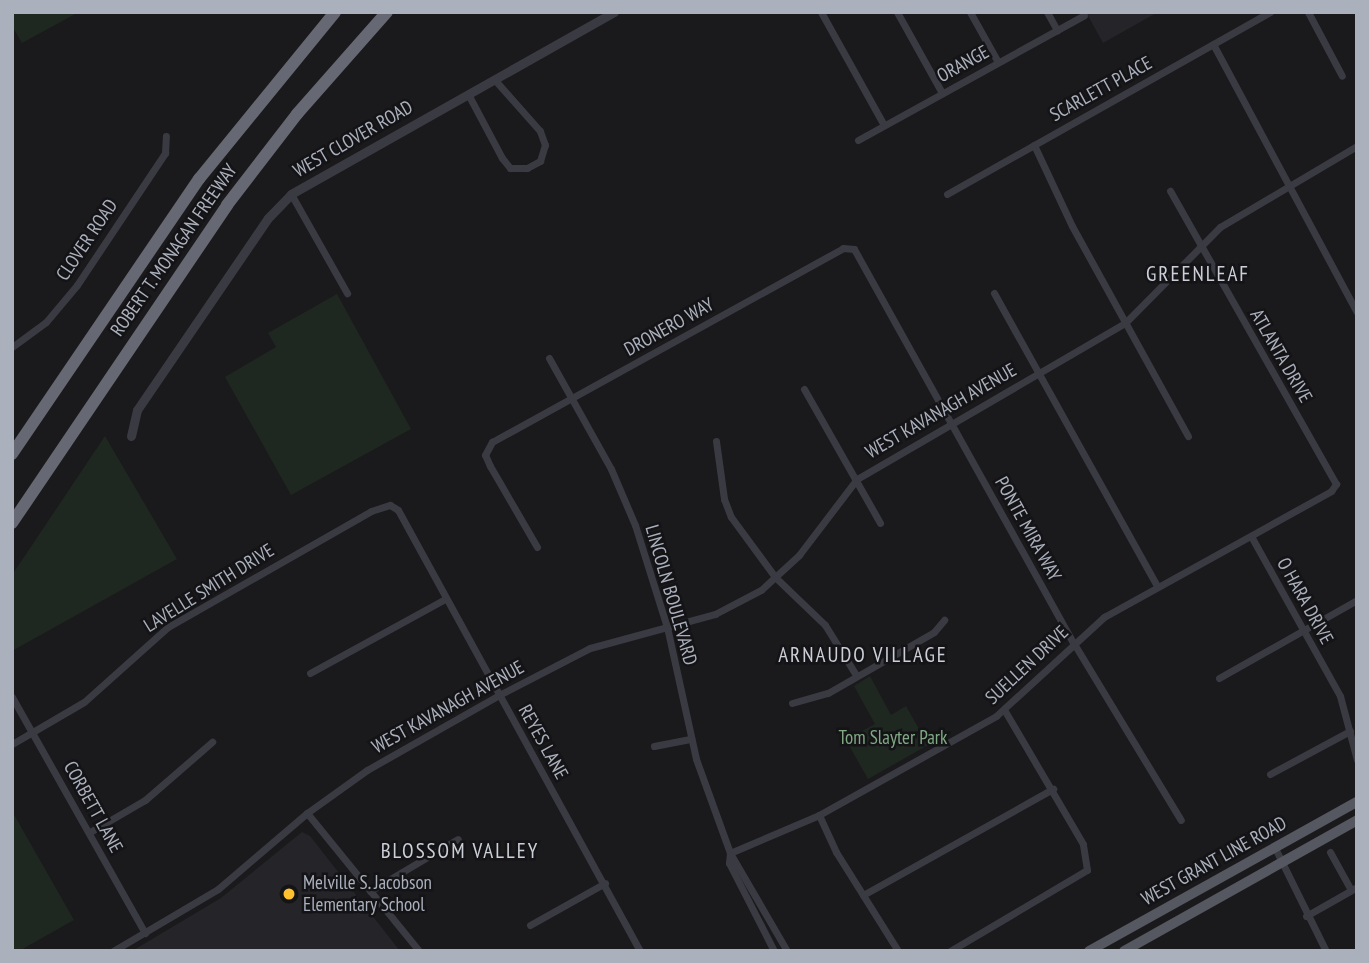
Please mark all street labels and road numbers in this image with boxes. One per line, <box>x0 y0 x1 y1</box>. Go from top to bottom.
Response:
street label: ORANGE <box>933 40 993 88</box>
street label: SCARLETT PLACE <box>1046 51 1156 127</box>
street label: WEST CLOVER ROAD <box>289 95 417 183</box>
street label: ROBERT T. MONAGAN FREEWAY <box>105 159 243 341</box>
street label: CLOVER ROAD <box>51 195 123 285</box>
street label: DRONERO WAY <box>620 293 718 361</box>
street label: ATLANTA DRIVE <box>1245 305 1317 407</box>
street label: WEST KAVANAGH AVENUE <box>861 358 1021 464</box>
street label: PONTE MIRA WAY <box>990 472 1066 586</box>
street label: LINCOLN BOULEVARD <box>640 522 702 668</box>
street label: LAVELLE SMITH DRIVE <box>140 539 278 637</box>
street label: O HARA DRIVE <box>1272 554 1338 648</box>
street label: SUELLEN DRIVE <box>981 621 1073 709</box>
street label: WEST KAVANAGH AVENUE <box>367 655 529 759</box>
street label: REYES LANE <box>513 701 573 783</box>
street label: CORBETT LANE <box>58 757 128 857</box>
street label: WEST GRANT LINE ROAD <box>1137 811 1291 911</box>

